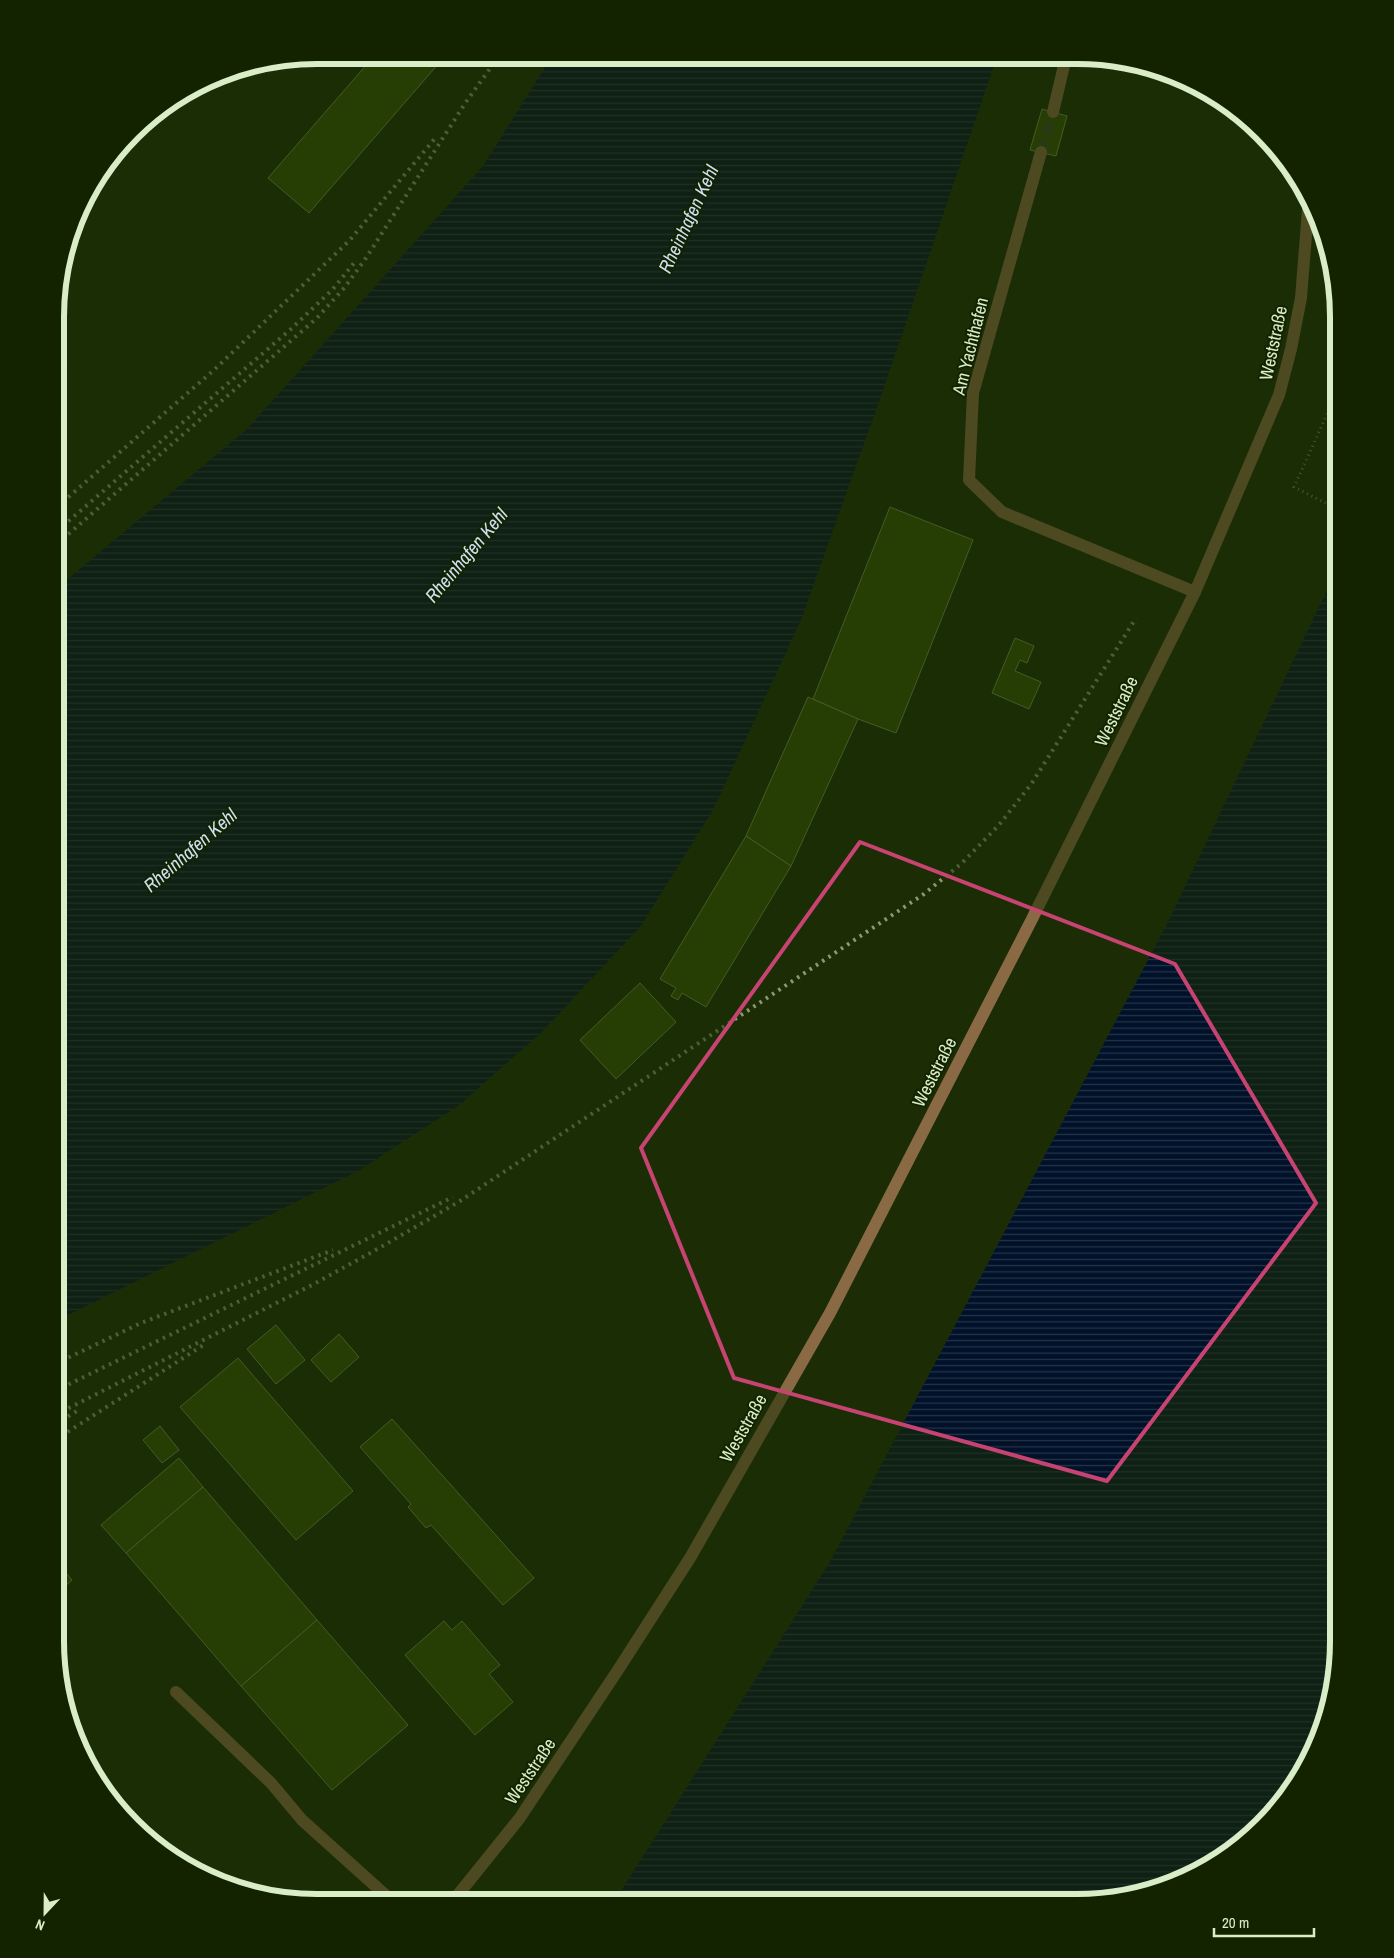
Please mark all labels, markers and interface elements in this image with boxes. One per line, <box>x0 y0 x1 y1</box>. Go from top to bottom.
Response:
water label: Rheinhafen Kehl <box>652 160 725 277</box>
street label: Am Yachthafen <box>946 295 994 398</box>
street label: Weststraße <box>1253 304 1293 382</box>
water label: Rheinhafen Kehl <box>419 502 514 608</box>
street label: Weststraße <box>1088 672 1144 750</box>
water label: Rheinhafen Kehl <box>138 802 243 898</box>
street label: Weststraße <box>906 1033 962 1111</box>
street label: Weststraße <box>713 1389 773 1467</box>
street label: Weststraße <box>499 1733 561 1809</box>
north arrow <box>20 1888 70 1938</box>
scale bar <box>1214 1906 1314 1938</box>
text: 20 m <box>1222 1912 1249 1933</box>
text: N <box>33 1915 47 1935</box>

